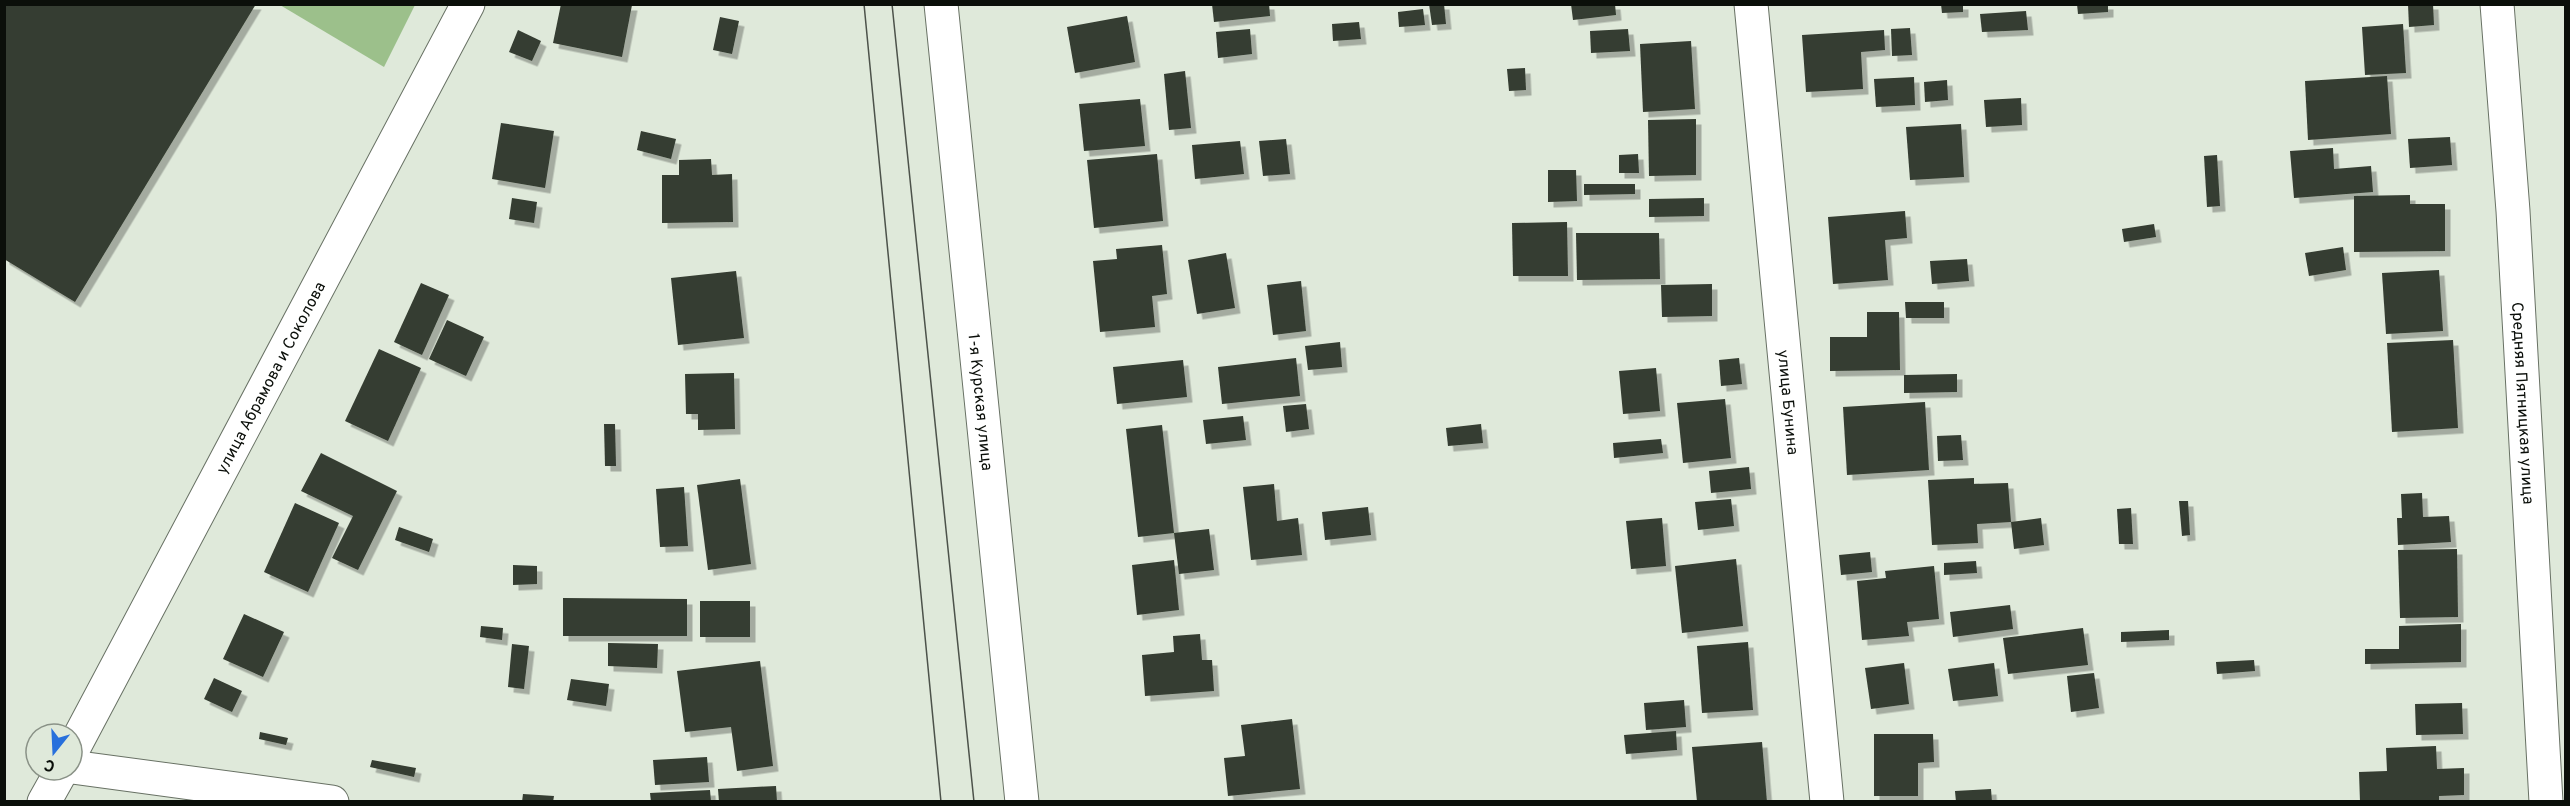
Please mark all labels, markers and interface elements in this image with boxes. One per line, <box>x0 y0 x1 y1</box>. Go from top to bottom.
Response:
street label: улица Абрамова и Соколова <box>213 279 331 478</box>
street label: Средняя Пятницкая улица <box>2506 301 2537 505</box>
street label: 1-я Курская улица <box>962 333 996 472</box>
street label: улица Бунина <box>1772 349 1802 456</box>
north arrow <box>24 722 84 782</box>
text: С <box>42 753 58 775</box>

